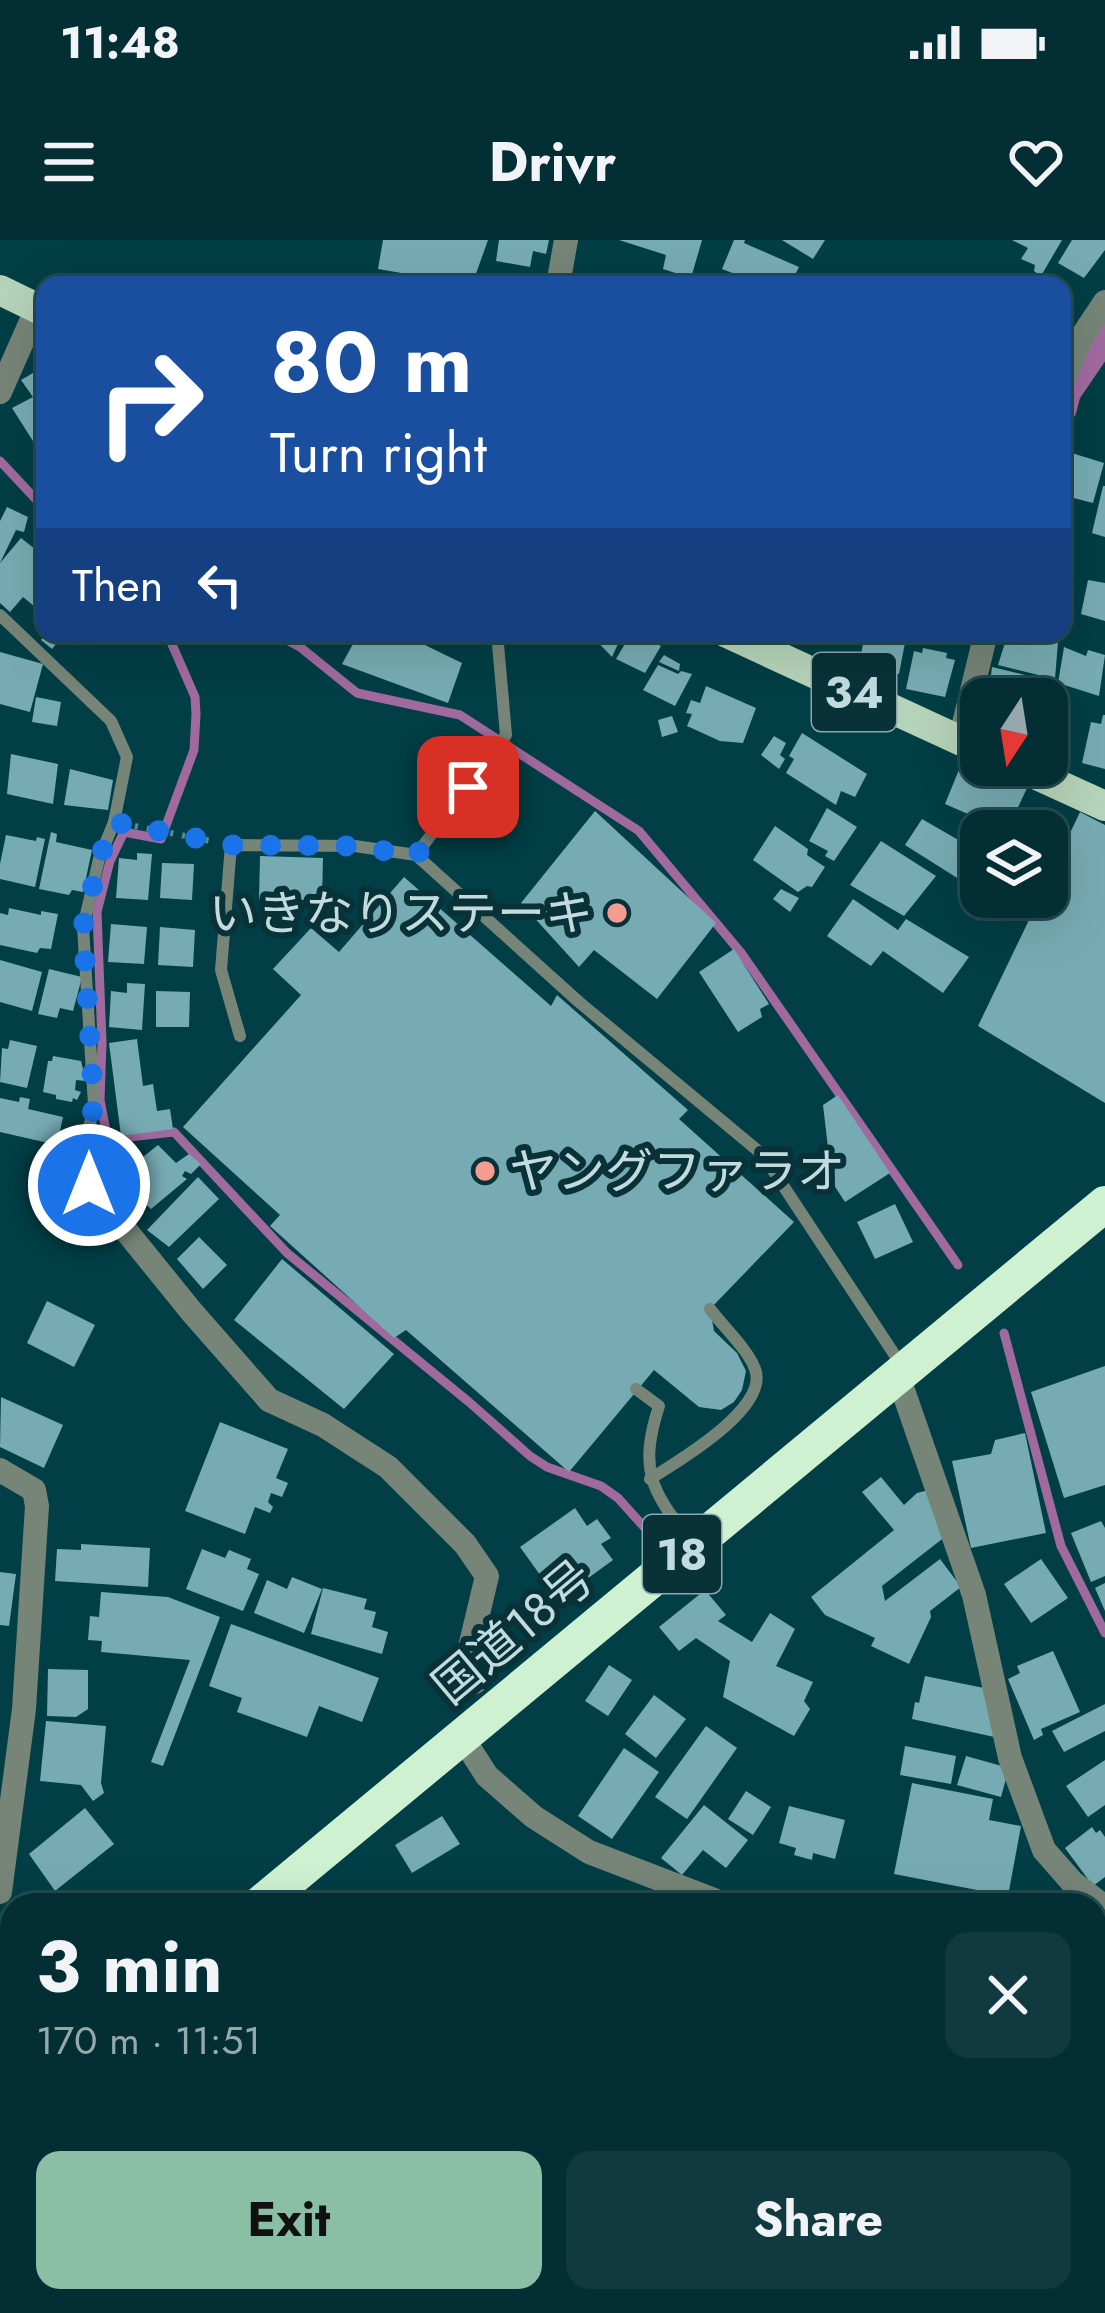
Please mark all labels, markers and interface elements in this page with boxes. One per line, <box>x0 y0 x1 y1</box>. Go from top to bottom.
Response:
text: 11:48 <box>60 10 180 75</box>
text: Drivr <box>489 123 616 201</box>
icon: menu <box>36 129 102 195</box>
icon: heart <box>1003 129 1069 195</box>
text: 80 m <box>270 302 472 424</box>
icon: right <box>72 324 228 480</box>
text: Turn right <box>270 414 487 492</box>
icon: left <box>187 552 253 618</box>
text: Then <box>72 553 163 618</box>
road number: 34 <box>812 653 896 731</box>
north arrow <box>960 678 1068 786</box>
map controls <box>960 678 1068 918</box>
pin <box>417 736 519 838</box>
icon: arrive <box>435 754 501 820</box>
button: layers <box>960 810 1068 918</box>
place label: いきなりステーキ <box>209 879 593 948</box>
marker: いきなりステーキ <box>604 900 630 926</box>
position arrow <box>26 1122 152 1248</box>
place label: ヤングファラオ <box>509 1137 845 1206</box>
marker: ヤングファラオ <box>472 1158 498 1184</box>
road number: 18 <box>643 1515 721 1593</box>
street label: 国道18号 <box>417 1544 609 1720</box>
text: 3 min <box>36 1915 223 2019</box>
button: close <box>945 1932 1071 2058</box>
text: 170 m · 11:51 <box>36 2012 261 2069</box>
button: Exit <box>36 2151 542 2289</box>
button: Share <box>566 2151 1071 2289</box>

